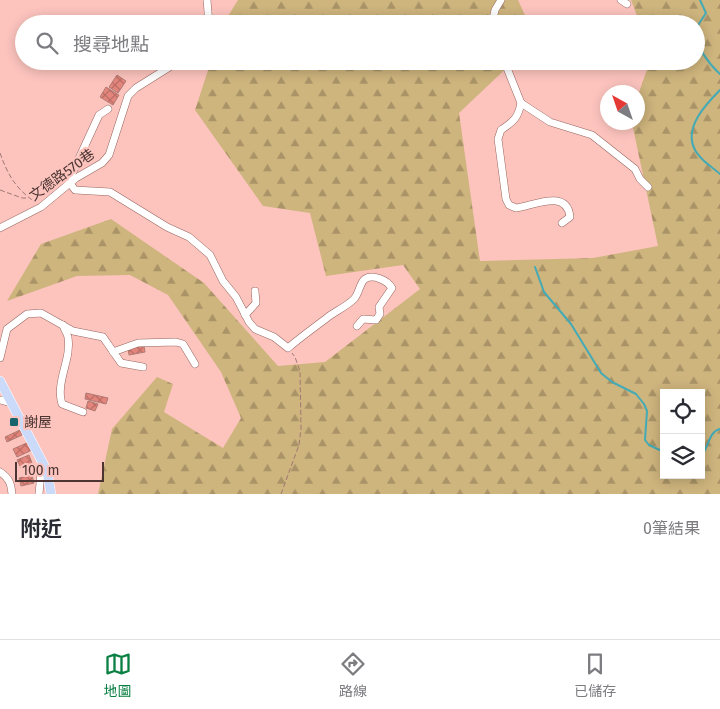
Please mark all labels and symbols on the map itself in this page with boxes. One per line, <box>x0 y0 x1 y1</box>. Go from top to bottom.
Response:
north arrow <box>600 85 645 130</box>
street label: 文德路570巷 <box>26 146 98 204</box>
place label: 謝屋 <box>24 414 52 431</box>
marker: 謝屋 <box>8 416 20 428</box>
scale bar <box>15 459 104 482</box>

